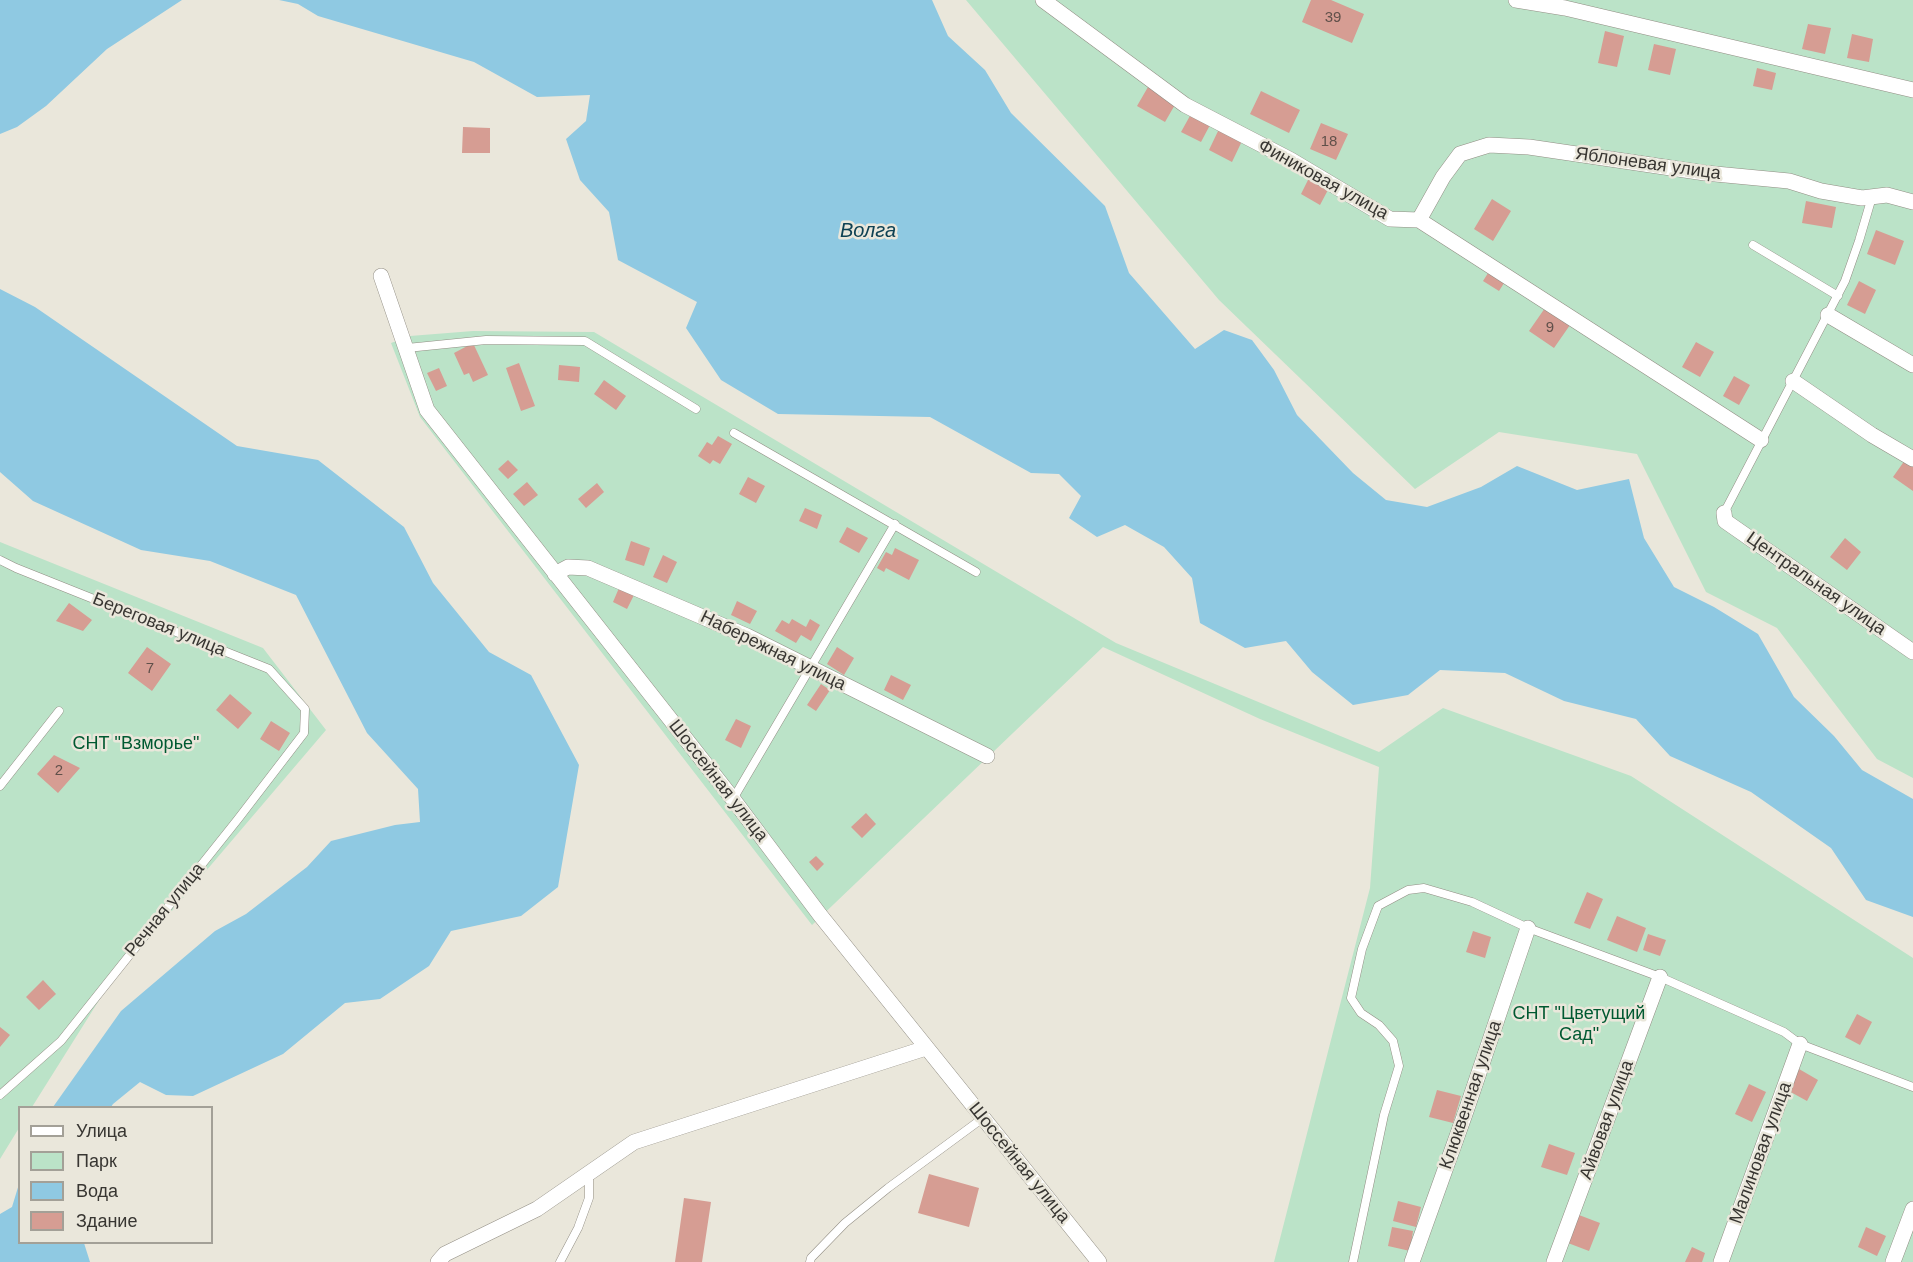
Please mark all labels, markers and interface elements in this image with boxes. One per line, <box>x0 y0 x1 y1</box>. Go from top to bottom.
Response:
house number: 39 <box>1325 9 1341 27</box>
house number: 18 <box>1321 133 1337 151</box>
street label: Финиковая улица <box>1254 135 1392 225</box>
street label: Яблоневая улица <box>1574 143 1722 185</box>
water label: Волга <box>840 219 896 243</box>
house number: 9 <box>1546 319 1554 337</box>
street label: Центральная улица <box>1742 528 1890 640</box>
street label: Береговая улица <box>89 588 229 662</box>
street label: Набережная улица <box>697 606 849 696</box>
house number: 7 <box>146 660 154 678</box>
street label: Шоссейная улица <box>664 716 772 846</box>
park label: СНТ "Взморье" <box>73 733 199 755</box>
house number: 2 <box>55 762 63 780</box>
street label: Речная улица <box>121 859 209 961</box>
park label: СНТ "Цветущий Сад" <box>1513 1003 1645 1046</box>
street label: Клюквенная улица <box>1435 1018 1507 1172</box>
street label: Айвовая улица <box>1575 1058 1639 1182</box>
street label: Малиновая улица <box>1725 1079 1797 1227</box>
street label: Шоссейная улица <box>964 1098 1074 1228</box>
legend <box>18 1106 213 1244</box>
text: Улица <box>76 1121 127 1141</box>
text: Парк <box>76 1151 117 1171</box>
text: Вода <box>76 1181 118 1201</box>
text: Здание <box>76 1211 137 1231</box>

